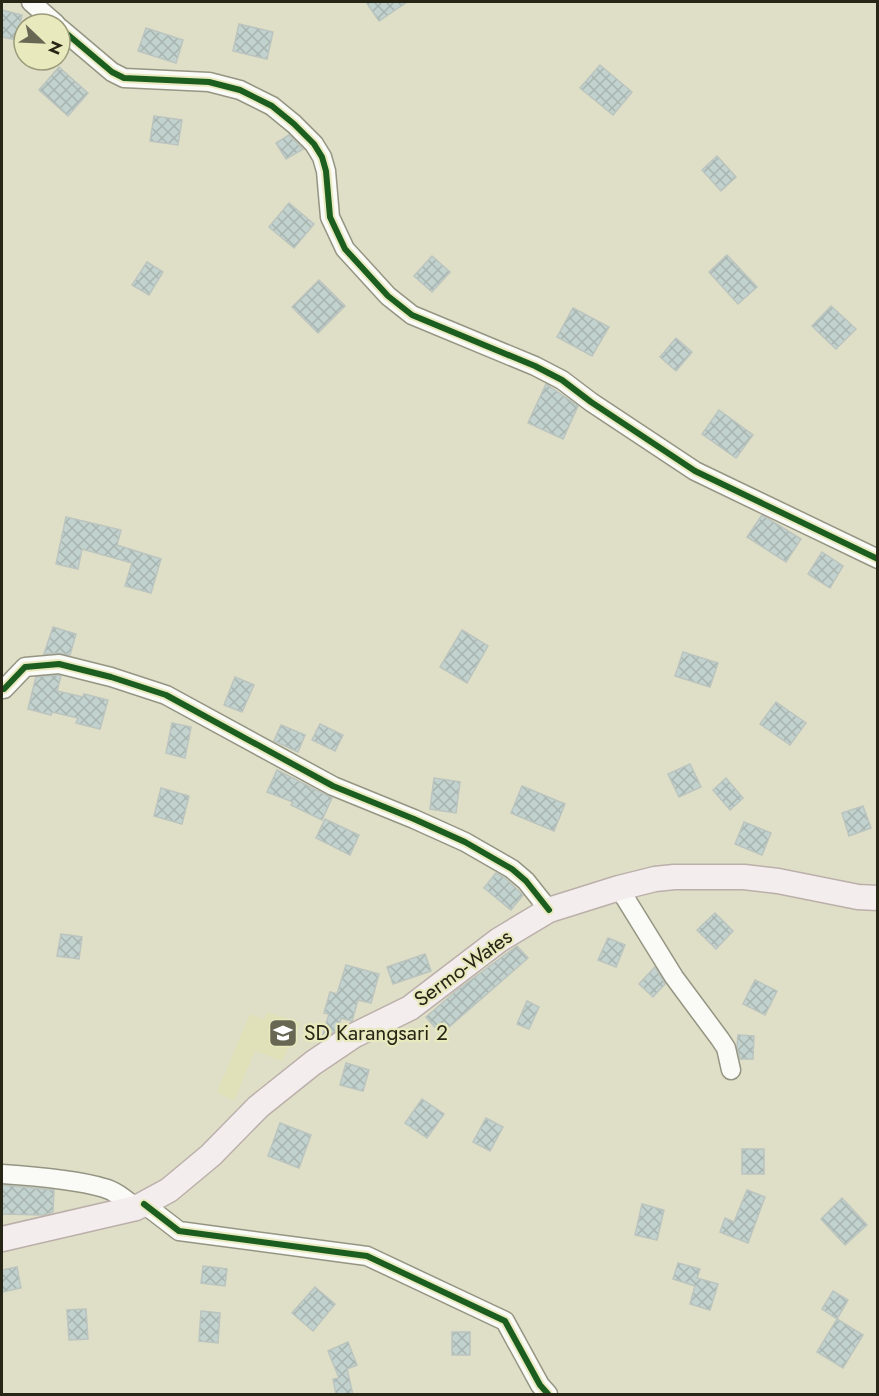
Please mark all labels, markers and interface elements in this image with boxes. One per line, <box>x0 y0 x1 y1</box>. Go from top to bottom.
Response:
north arrow <box>12 12 72 72</box>
text: N <box>42 37 68 58</box>
street label: Sermo-Wates <box>408 922 518 1014</box>
school or university icon: SD Karangsari 2 <box>267 1017 299 1049</box>
place label: SD Karangsari 2 <box>304 1018 448 1048</box>

